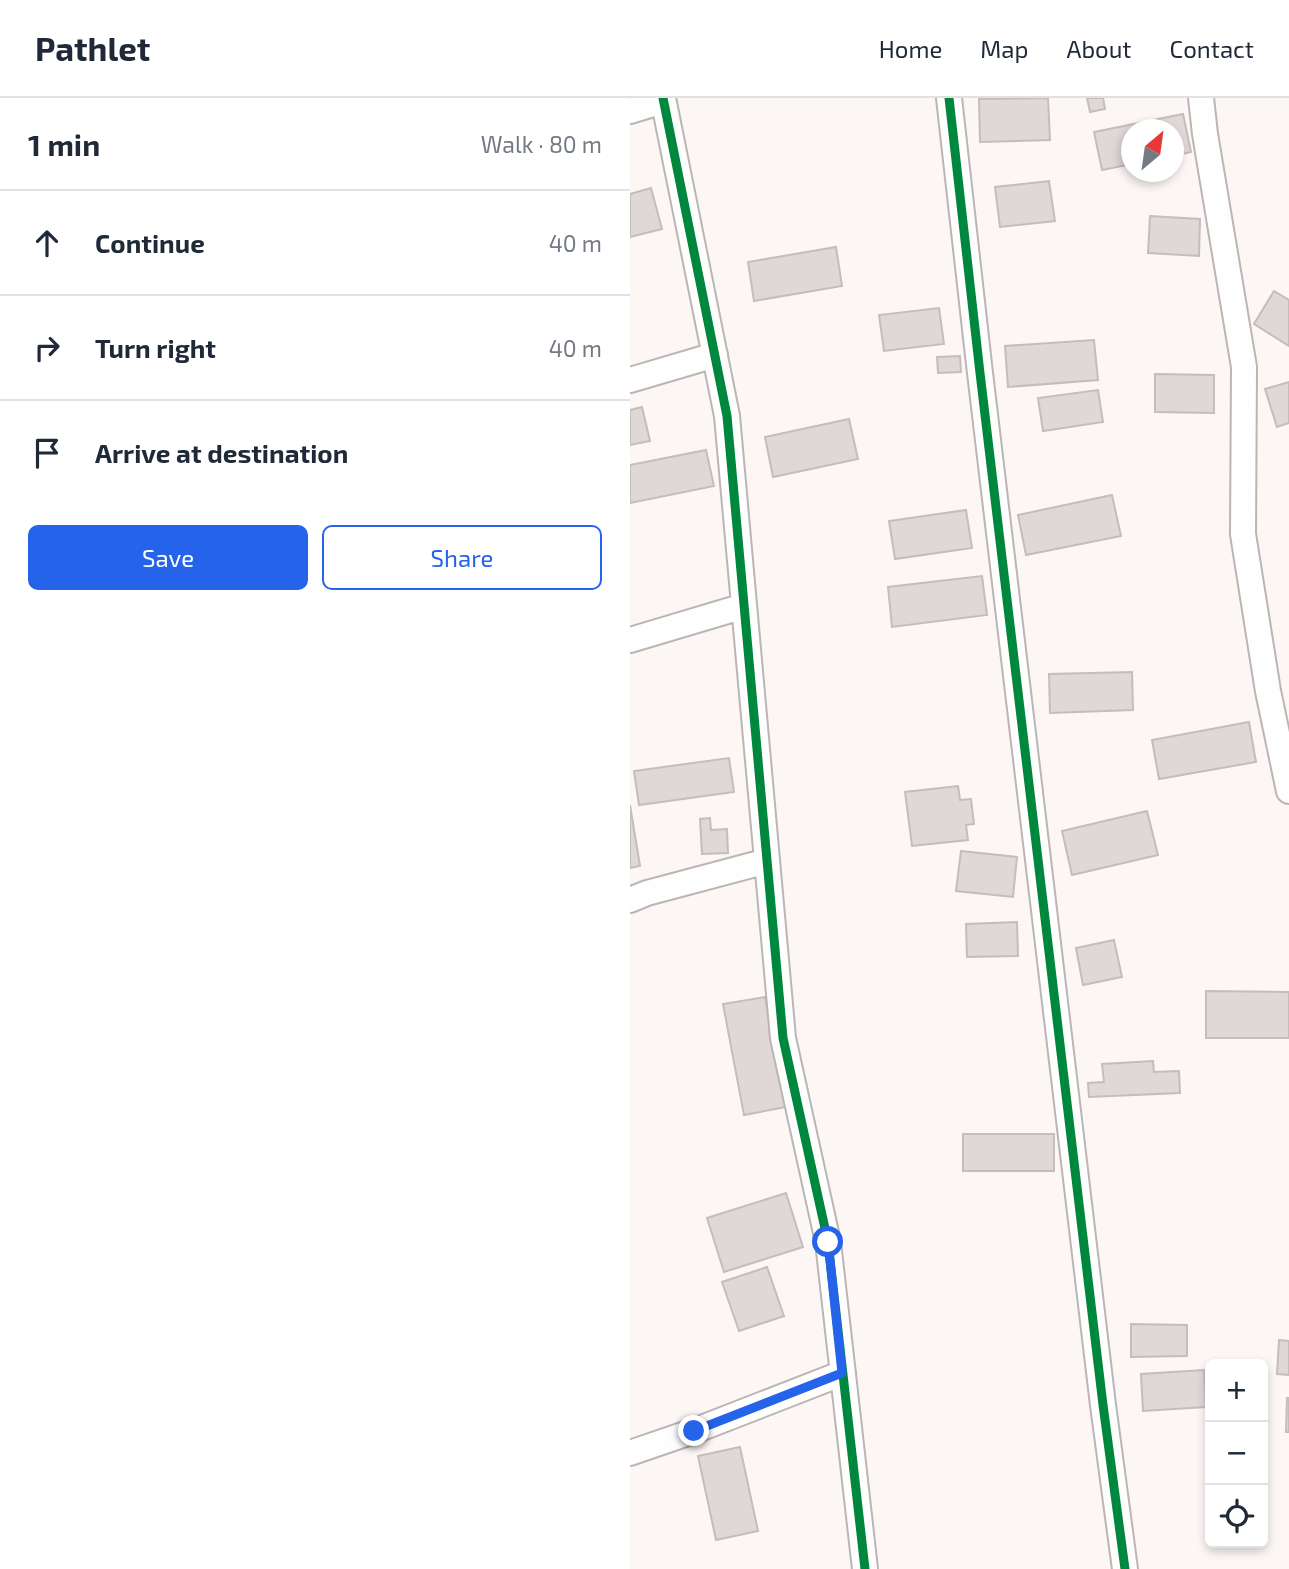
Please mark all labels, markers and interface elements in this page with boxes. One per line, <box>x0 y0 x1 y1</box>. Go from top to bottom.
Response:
text: Pathlet <box>35 28 150 68</box>
text: Home <box>879 34 942 63</box>
text: Map <box>980 34 1028 63</box>
text: About <box>1066 34 1132 63</box>
text: Contact <box>1170 34 1254 63</box>
north arrow <box>1121 119 1184 182</box>
text: 1 min <box>28 126 100 162</box>
text: Walk · 80 m <box>481 130 602 158</box>
icon: ahead <box>28 224 66 262</box>
text: Continue <box>95 227 205 258</box>
text: 40 m <box>549 229 602 257</box>
icon: right <box>28 329 66 367</box>
text: Turn right <box>95 332 216 363</box>
text: 40 m <box>549 334 602 362</box>
icon: arrive <box>28 434 66 472</box>
text: Arrive at destination <box>95 437 348 468</box>
button: Save <box>28 525 308 590</box>
button: Share <box>322 525 602 590</box>
route start <box>812 1226 843 1257</box>
map controls <box>1205 1359 1268 1548</box>
button: + <box>1205 1359 1268 1422</box>
route end <box>678 1415 709 1446</box>
button: − <box>1205 1422 1268 1485</box>
button: locate <box>1205 1485 1268 1548</box>

